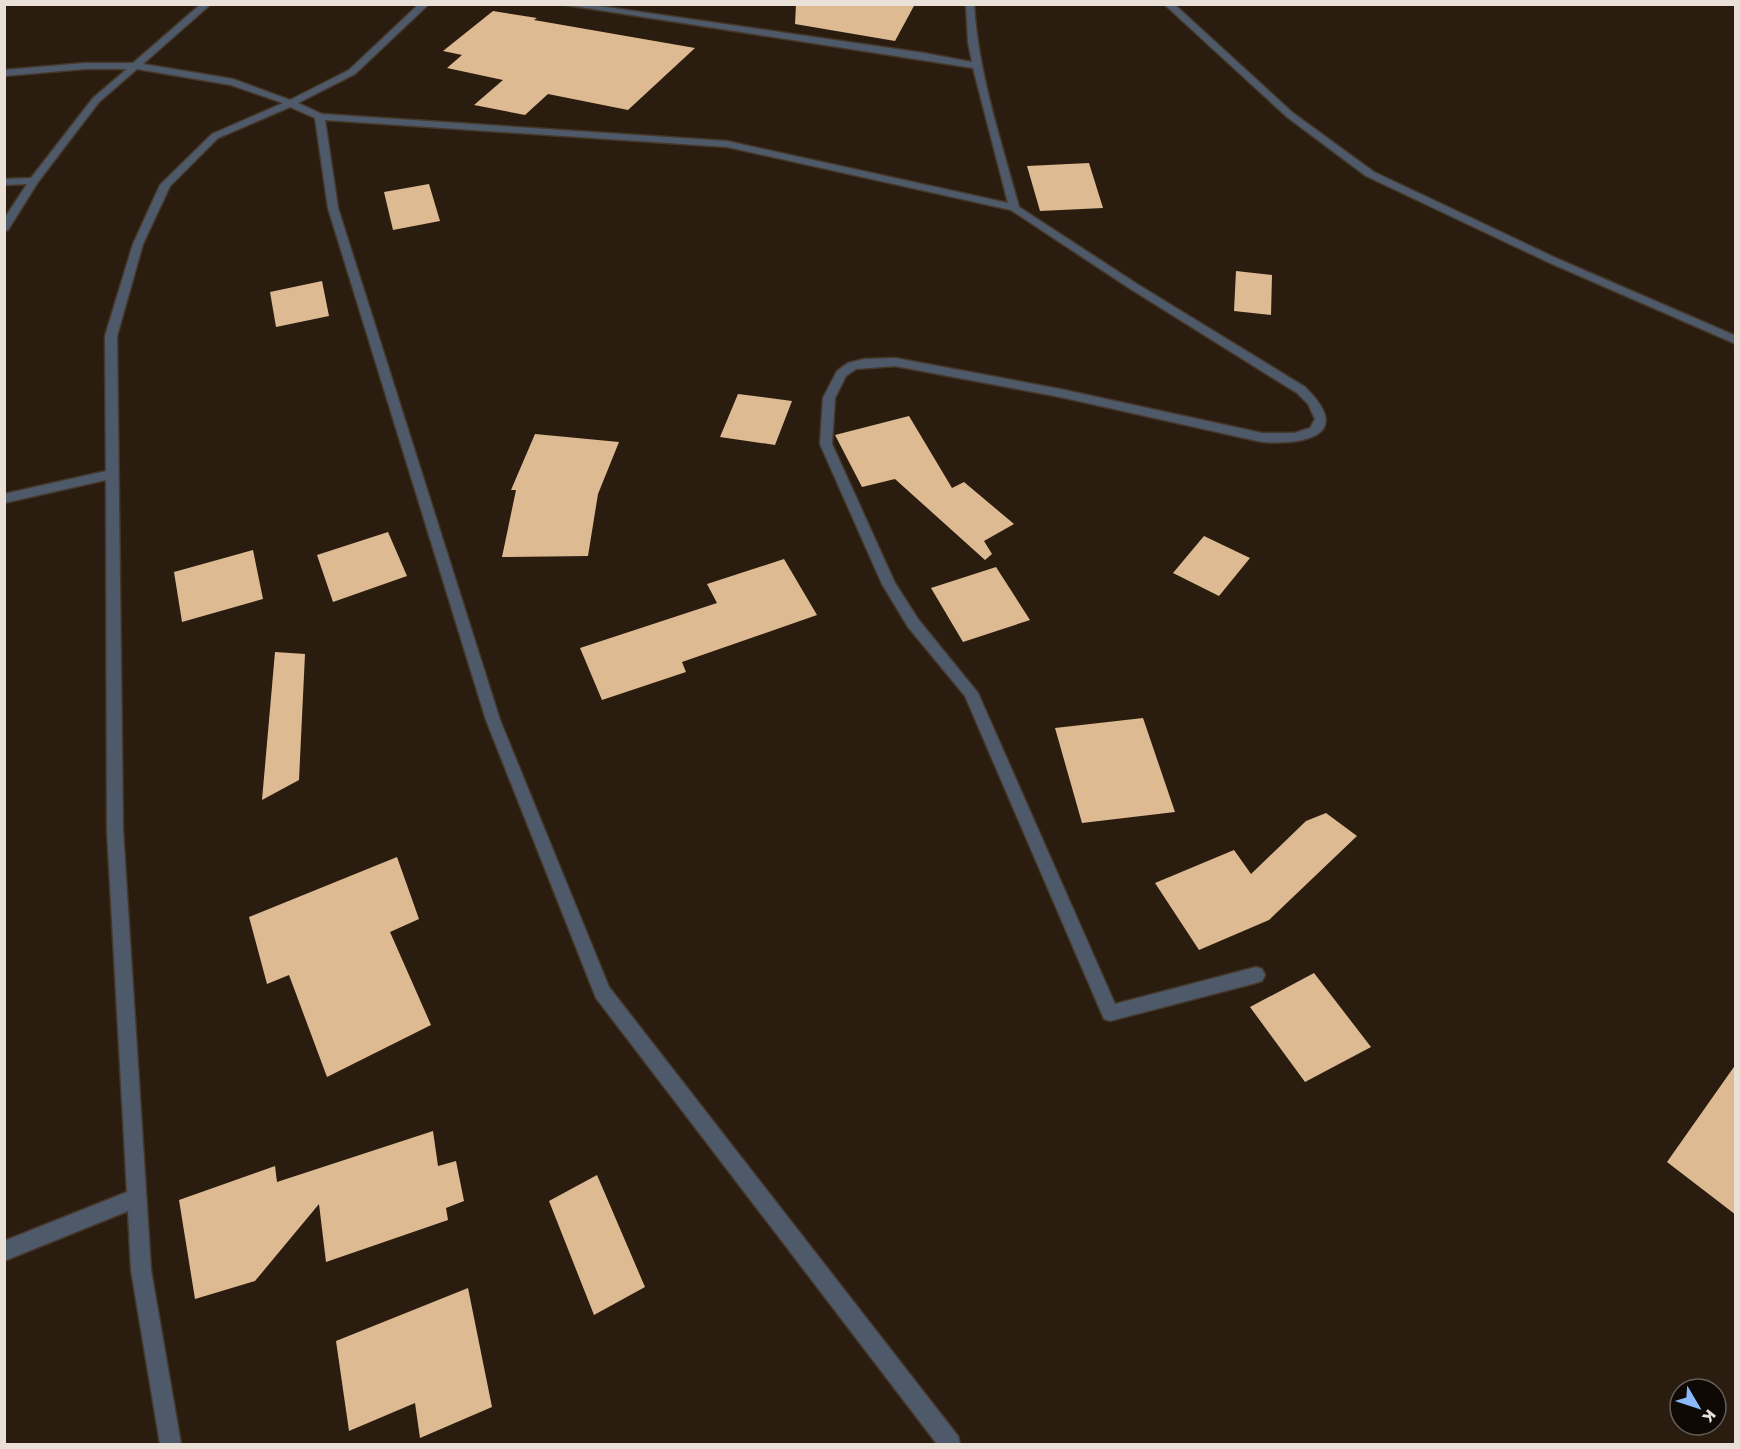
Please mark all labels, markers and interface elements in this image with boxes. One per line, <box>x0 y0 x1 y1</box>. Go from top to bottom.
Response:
north arrow <box>1668 1377 1728 1437</box>
text: K <box>1698 1406 1720 1426</box>

